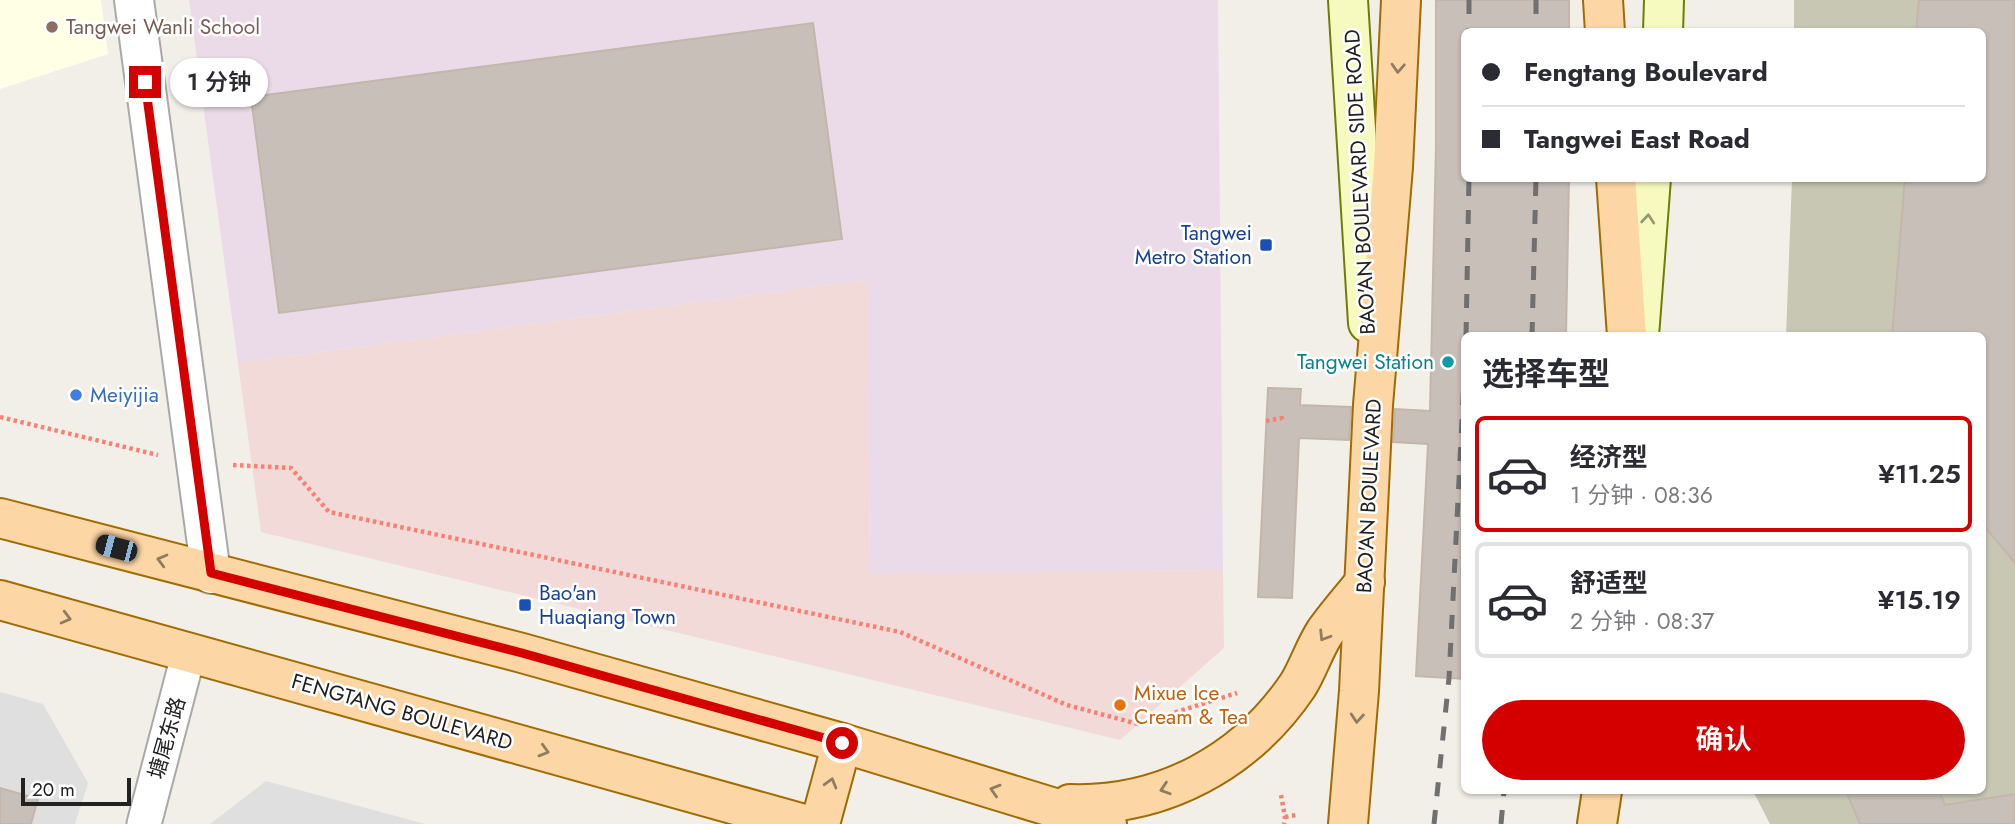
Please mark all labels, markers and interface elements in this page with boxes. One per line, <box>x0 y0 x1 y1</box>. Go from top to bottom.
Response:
place label: Tangwei Wanli School <box>66 12 260 42</box>
marker: Tangwei Wanli School <box>44 19 60 35</box>
street label: BAO'AN BOULEVARD SIDE ROAD <box>1337 29 1383 335</box>
text: Fengtang Boulevard <box>1524 53 1768 91</box>
callout: 1 分钟 <box>170 57 268 106</box>
one-way arrow <box>1390 63 1405 74</box>
text: 1 分钟 <box>187 65 251 99</box>
route end <box>129 66 161 98</box>
text: Tangwei East Road <box>1524 120 1750 158</box>
one-way arrow <box>1640 213 1655 224</box>
place label: Tangwei Metro Station <box>1135 218 1252 272</box>
marker: Tangwei Metro Station <box>1258 237 1274 253</box>
place label: Tangwei Station <box>1297 347 1434 377</box>
text: 选择车型 <box>1482 351 1610 397</box>
marker: Tangwei Station <box>1440 354 1456 370</box>
place label: Meiyijia <box>90 380 159 410</box>
marker: Meiyijia <box>68 387 84 403</box>
street label: BAO'AN BOULEVARD <box>1349 398 1389 594</box>
text: 经济型 <box>1570 438 1648 476</box>
icon: car <box>1486 443 1549 506</box>
text: ¥11.25 <box>1878 455 1961 493</box>
text: 1 分钟 · 08:36 <box>1570 478 1713 512</box>
car <box>93 532 140 564</box>
one-way arrow <box>156 554 168 568</box>
text: 舒适型 <box>1570 564 1648 602</box>
icon: car <box>1486 569 1549 632</box>
place label: Bao'an Huaqiang Town <box>539 578 676 632</box>
text: ¥15.19 <box>1878 581 1961 619</box>
marker: Bao'an Huaqiang Town <box>517 597 533 613</box>
text: 2 分钟 · 08:37 <box>1570 604 1714 638</box>
one-way arrow <box>60 610 72 624</box>
one-way arrow <box>1319 628 1332 641</box>
street label: FENGTANG BOULEVARD <box>288 666 516 758</box>
place label: Mixue Ice Cream & Tea <box>1134 678 1248 732</box>
street label: 塘尾东路 <box>141 693 193 783</box>
marker: Mixue Ice Cream & Tea <box>1112 697 1128 713</box>
button: 确认 <box>1482 700 1965 780</box>
one-way arrow <box>1350 713 1365 724</box>
route start <box>826 727 858 759</box>
one-way arrow <box>538 743 550 758</box>
scale bar <box>21 775 131 807</box>
text: 20 m <box>32 776 75 803</box>
one-way arrow <box>823 778 837 790</box>
one-way arrow <box>1160 781 1172 795</box>
one-way arrow <box>989 784 1002 798</box>

